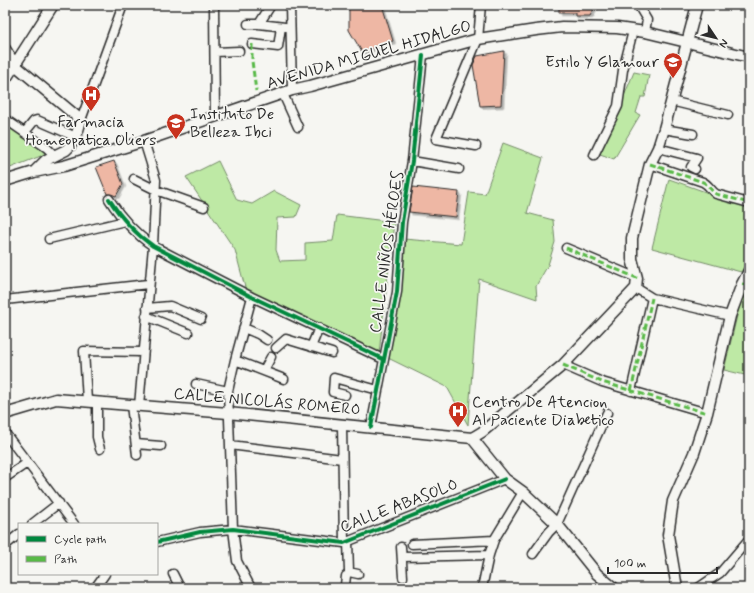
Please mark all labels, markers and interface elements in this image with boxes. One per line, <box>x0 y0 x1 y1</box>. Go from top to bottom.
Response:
street label: AVENIDA MIGUEL HIDALGO <box>264 16 474 94</box>
north arrow <box>696 18 736 58</box>
text: N <box>716 36 731 50</box>
school or university icon: Estilo Y Glamour <box>662 51 684 79</box>
place label: Estilo Y Glamour <box>545 52 660 73</box>
hospital icon: Farmacia Homeopatica Oliers <box>80 84 102 112</box>
place label: Instituto De Belleza Ibci <box>190 104 274 143</box>
place label: Farmacia Homeopatica Oliers <box>26 112 156 151</box>
school or university icon: Instituto De Belleza Ibci <box>165 112 187 140</box>
street label: CALLE NIÑOS HÉROES <box>365 170 409 334</box>
street label: CALLE NICOLÁS ROMERO <box>173 383 361 421</box>
place label: Centro De Atencion Al Paciente Diabetico <box>472 392 614 431</box>
hospital icon: Centro De Atencion Al Paciente Diabetico <box>447 400 469 428</box>
street label: CALLE ABASOLO <box>337 474 461 538</box>
legend <box>18 523 158 575</box>
text: Cycle path <box>54 532 106 548</box>
scale bar <box>608 549 717 575</box>
text: Path <box>54 552 77 568</box>
text: 100 m <box>614 556 646 572</box>

